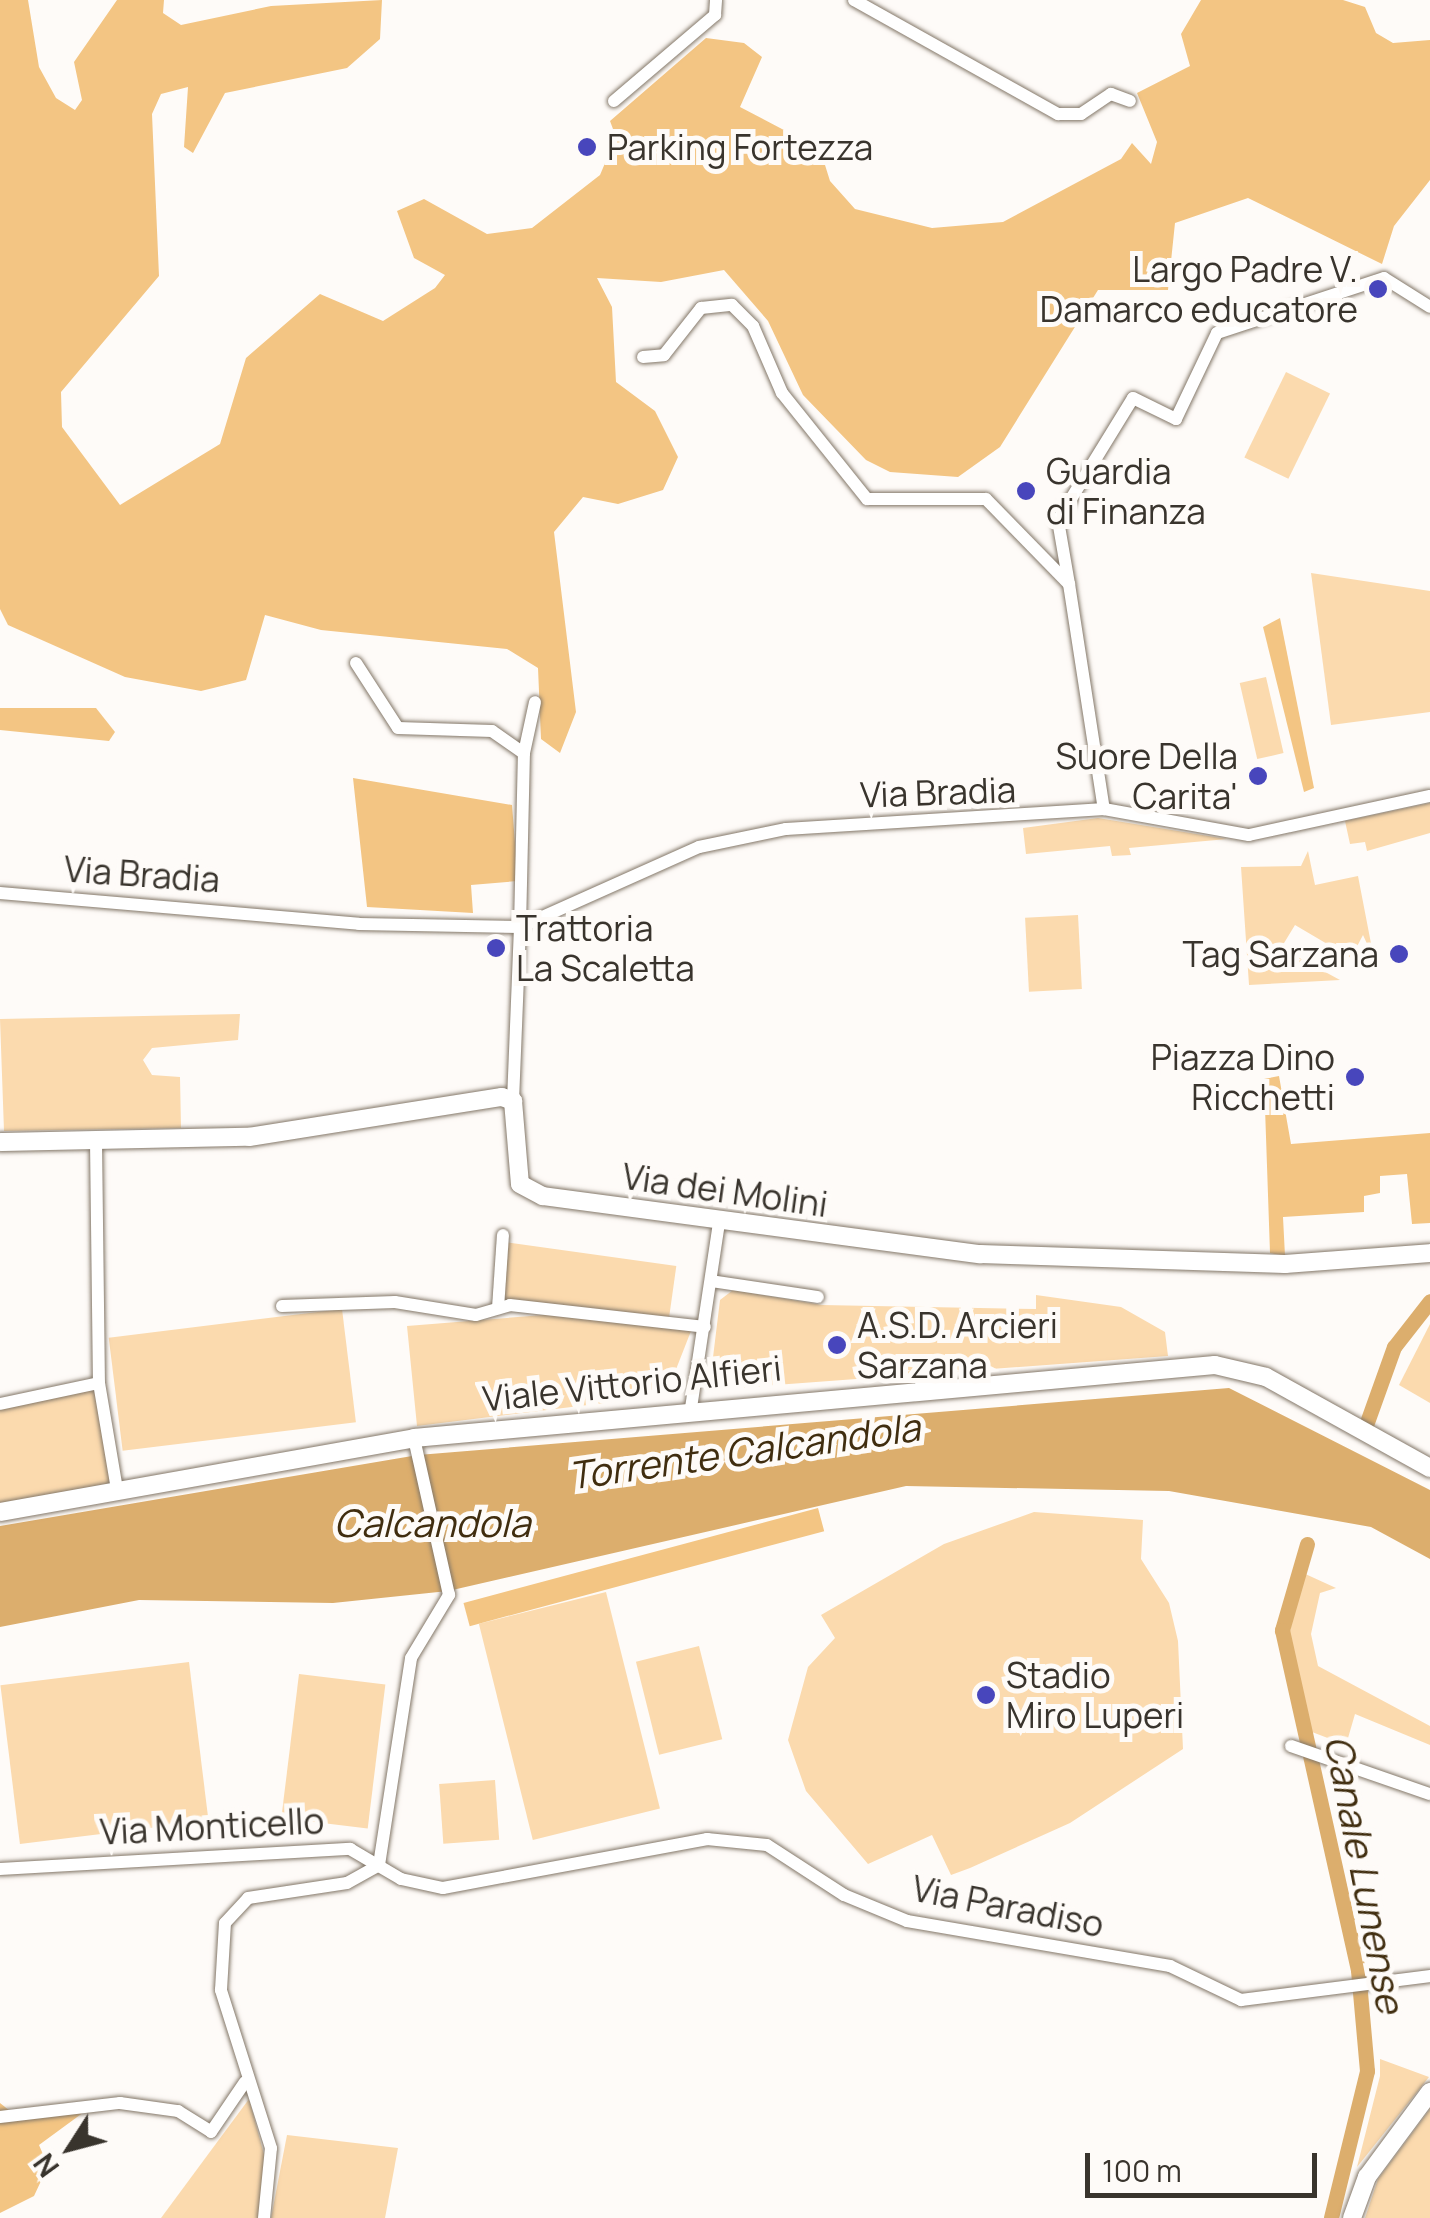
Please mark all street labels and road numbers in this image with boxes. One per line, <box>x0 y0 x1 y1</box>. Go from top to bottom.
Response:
street label: Via Bradia <box>859 768 1017 816</box>
street label: Via Bradia <box>63 848 221 900</box>
street label: Via dei Molini <box>620 1155 830 1225</box>
street label: Viale Vittorio Alfieri <box>481 1346 783 1420</box>
street label: Via Monticello <box>99 1799 325 1853</box>
street label: Via Paradiso <box>909 1867 1107 1945</box>

